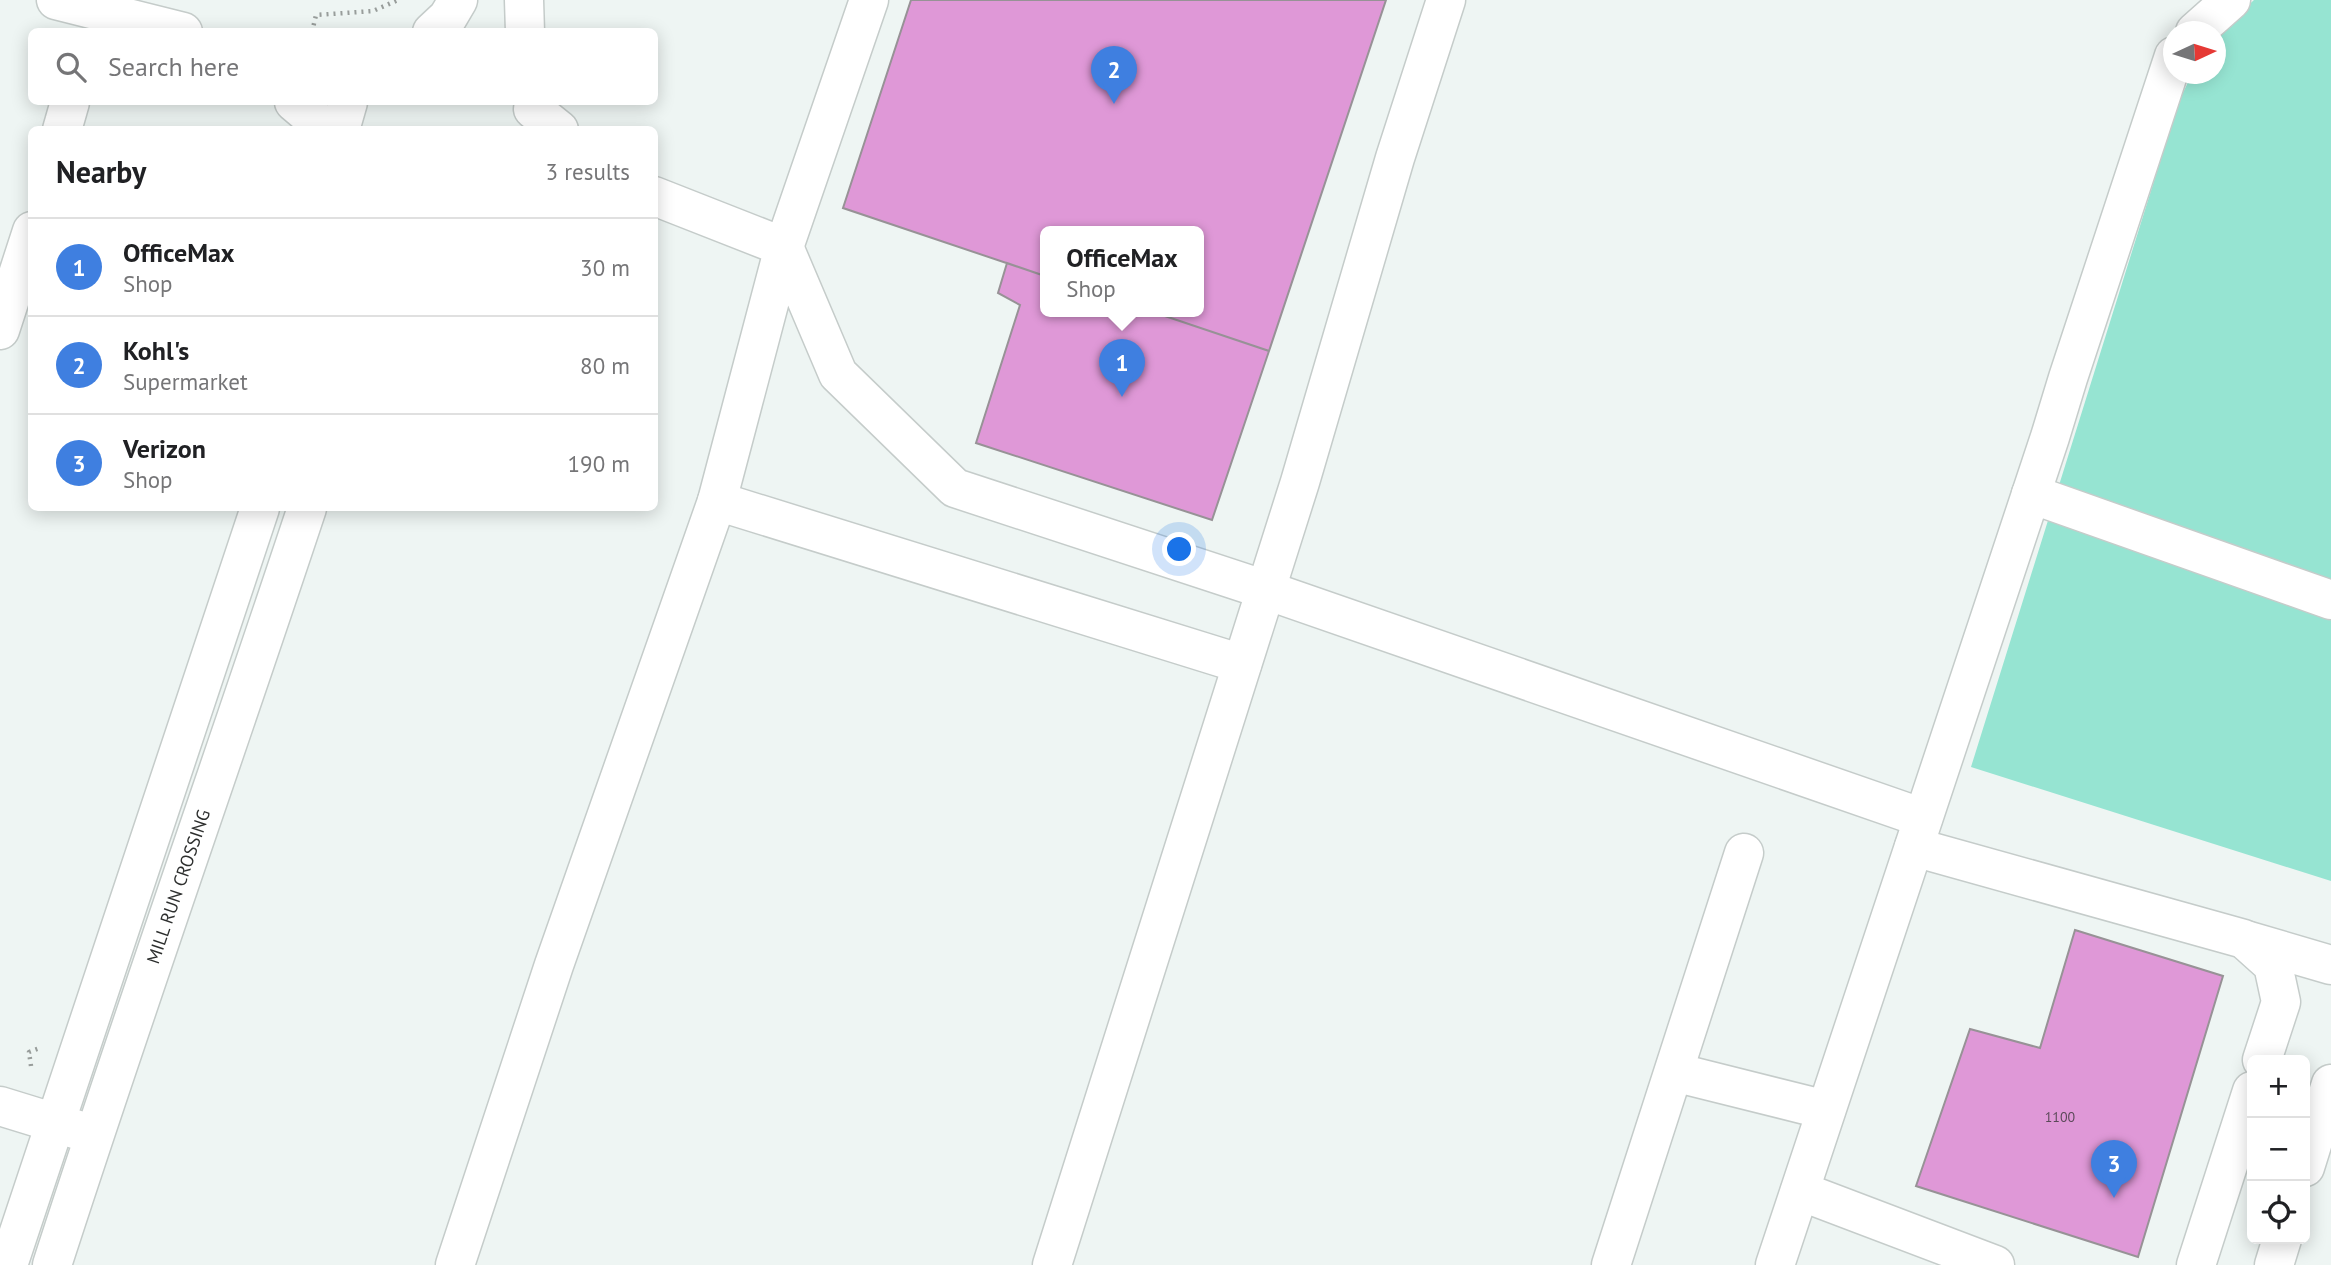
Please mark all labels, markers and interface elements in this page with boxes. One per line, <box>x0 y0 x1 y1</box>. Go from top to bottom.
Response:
north arrow <box>2163 21 2226 84</box>
search box <box>28 28 658 105</box>
pin: 2 <box>1091 46 1137 104</box>
icon: search <box>52 48 90 86</box>
text: Search here <box>108 50 239 83</box>
text: Nearby <box>56 152 146 191</box>
text: 3 results <box>546 157 630 186</box>
popup <box>1040 226 1204 317</box>
text: OfficeMax <box>123 236 235 269</box>
text: OfficeMax <box>1066 241 1178 274</box>
text: 1 <box>72 253 86 282</box>
text: 30 m <box>580 253 630 282</box>
text: Shop <box>123 269 173 298</box>
text: Shop <box>1066 274 1116 303</box>
text: Kohl's <box>123 334 189 367</box>
pin: 1 <box>1099 339 1145 397</box>
text: 2 <box>72 351 86 380</box>
text: 80 m <box>580 351 630 380</box>
text: Supermarket <box>123 367 248 396</box>
text: Verizon <box>123 432 206 465</box>
text: 3 <box>72 449 86 478</box>
text: 190 m <box>568 449 630 478</box>
text: Shop <box>123 465 173 494</box>
your location <box>1162 532 1196 566</box>
street label: MILL RUN CROSSING <box>141 806 215 967</box>
map controls <box>2247 1055 2310 1244</box>
button: + <box>2247 1055 2310 1118</box>
house number: 1100 <box>2045 1108 2076 1126</box>
button: − <box>2247 1118 2310 1181</box>
pin: 3 <box>2091 1140 2137 1198</box>
button: locate <box>2247 1181 2310 1244</box>

